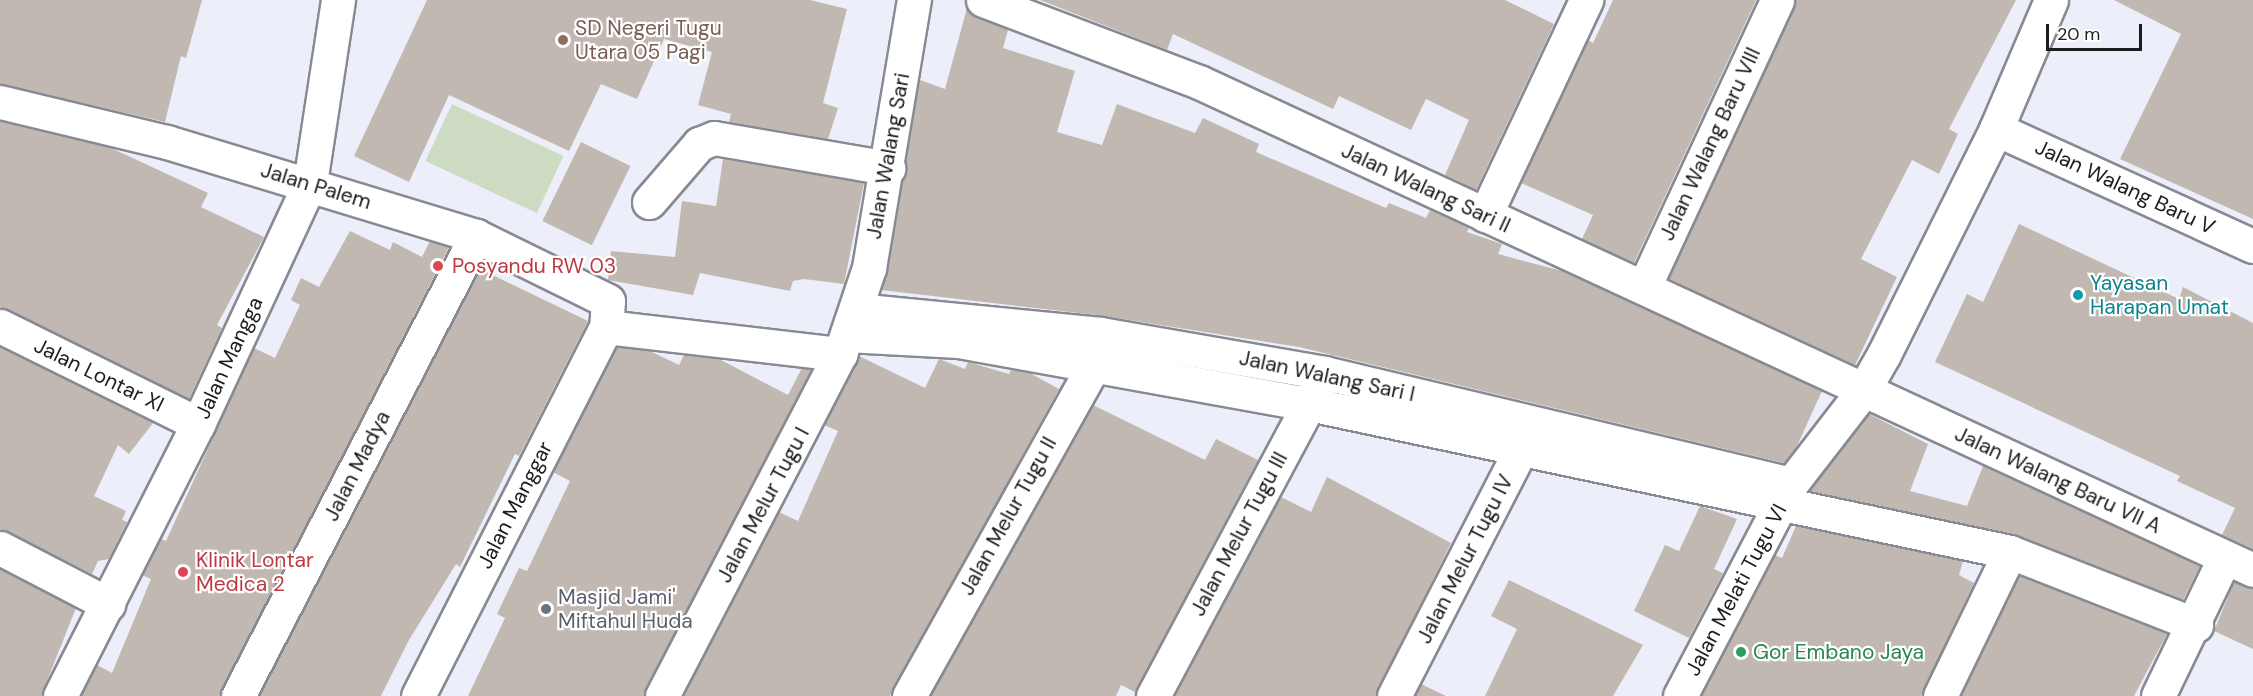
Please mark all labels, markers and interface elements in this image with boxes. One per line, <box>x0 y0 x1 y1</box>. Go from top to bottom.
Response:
scale bar <box>2049 12 2145 50</box>
place label: SD Negeri Tugu Utara 05 Pagi <box>575 15 722 65</box>
text: 20 m <box>2057 22 2100 46</box>
marker: SD Negeri Tugu Utara 05 Pagi <box>556 33 570 47</box>
street label: Jalan Walang Baru VIII <box>1654 43 1766 245</box>
street label: Jalan Walang Sari <box>861 71 915 241</box>
street label: Jalan Walang Baru V <box>2031 134 2219 240</box>
street label: Jalan Walang Sari II <box>1337 138 1515 238</box>
street label: Jalan Palem <box>258 157 374 215</box>
place label: Posyandu RW 03 <box>452 253 616 279</box>
marker: Posyandu RW 03 <box>429 257 447 275</box>
place label: Yayasan Harapan Umat <box>2090 270 2229 320</box>
marker: Yayasan Harapan Umat <box>2071 288 2085 302</box>
street label: Jalan Mangga <box>190 293 268 423</box>
street label: Jalan Lontar XI <box>30 333 168 417</box>
street label: Jalan Walang Sari I <box>1237 345 1417 407</box>
street label: Jalan Madya <box>318 407 396 525</box>
street label: Jalan Walang Baru VII A <box>1951 421 2165 539</box>
street label: Jalan Melur Tugu I <box>711 423 815 587</box>
street label: Jalan Melur Tugu II <box>954 432 1062 600</box>
street label: Jalan Manggar <box>472 437 558 573</box>
street label: Jalan Melur Tugu III <box>1185 448 1293 620</box>
street label: Jalan Melur Tugu IV <box>1411 470 1519 648</box>
street label: Jalan Melati Tugu VI <box>1680 500 1792 680</box>
place label: Klinik Lontar Medica 2 <box>196 547 314 597</box>
marker: Klinik Lontar Medica 2 <box>174 563 192 581</box>
place label: Masjid Jami' Miftahul Huda <box>558 584 693 634</box>
marker: Masjid Jami' Miftahul Huda <box>539 602 553 616</box>
place label: Gor Embano Jaya <box>1753 639 1924 665</box>
marker: Gor Embano Jaya <box>1734 645 1748 659</box>

